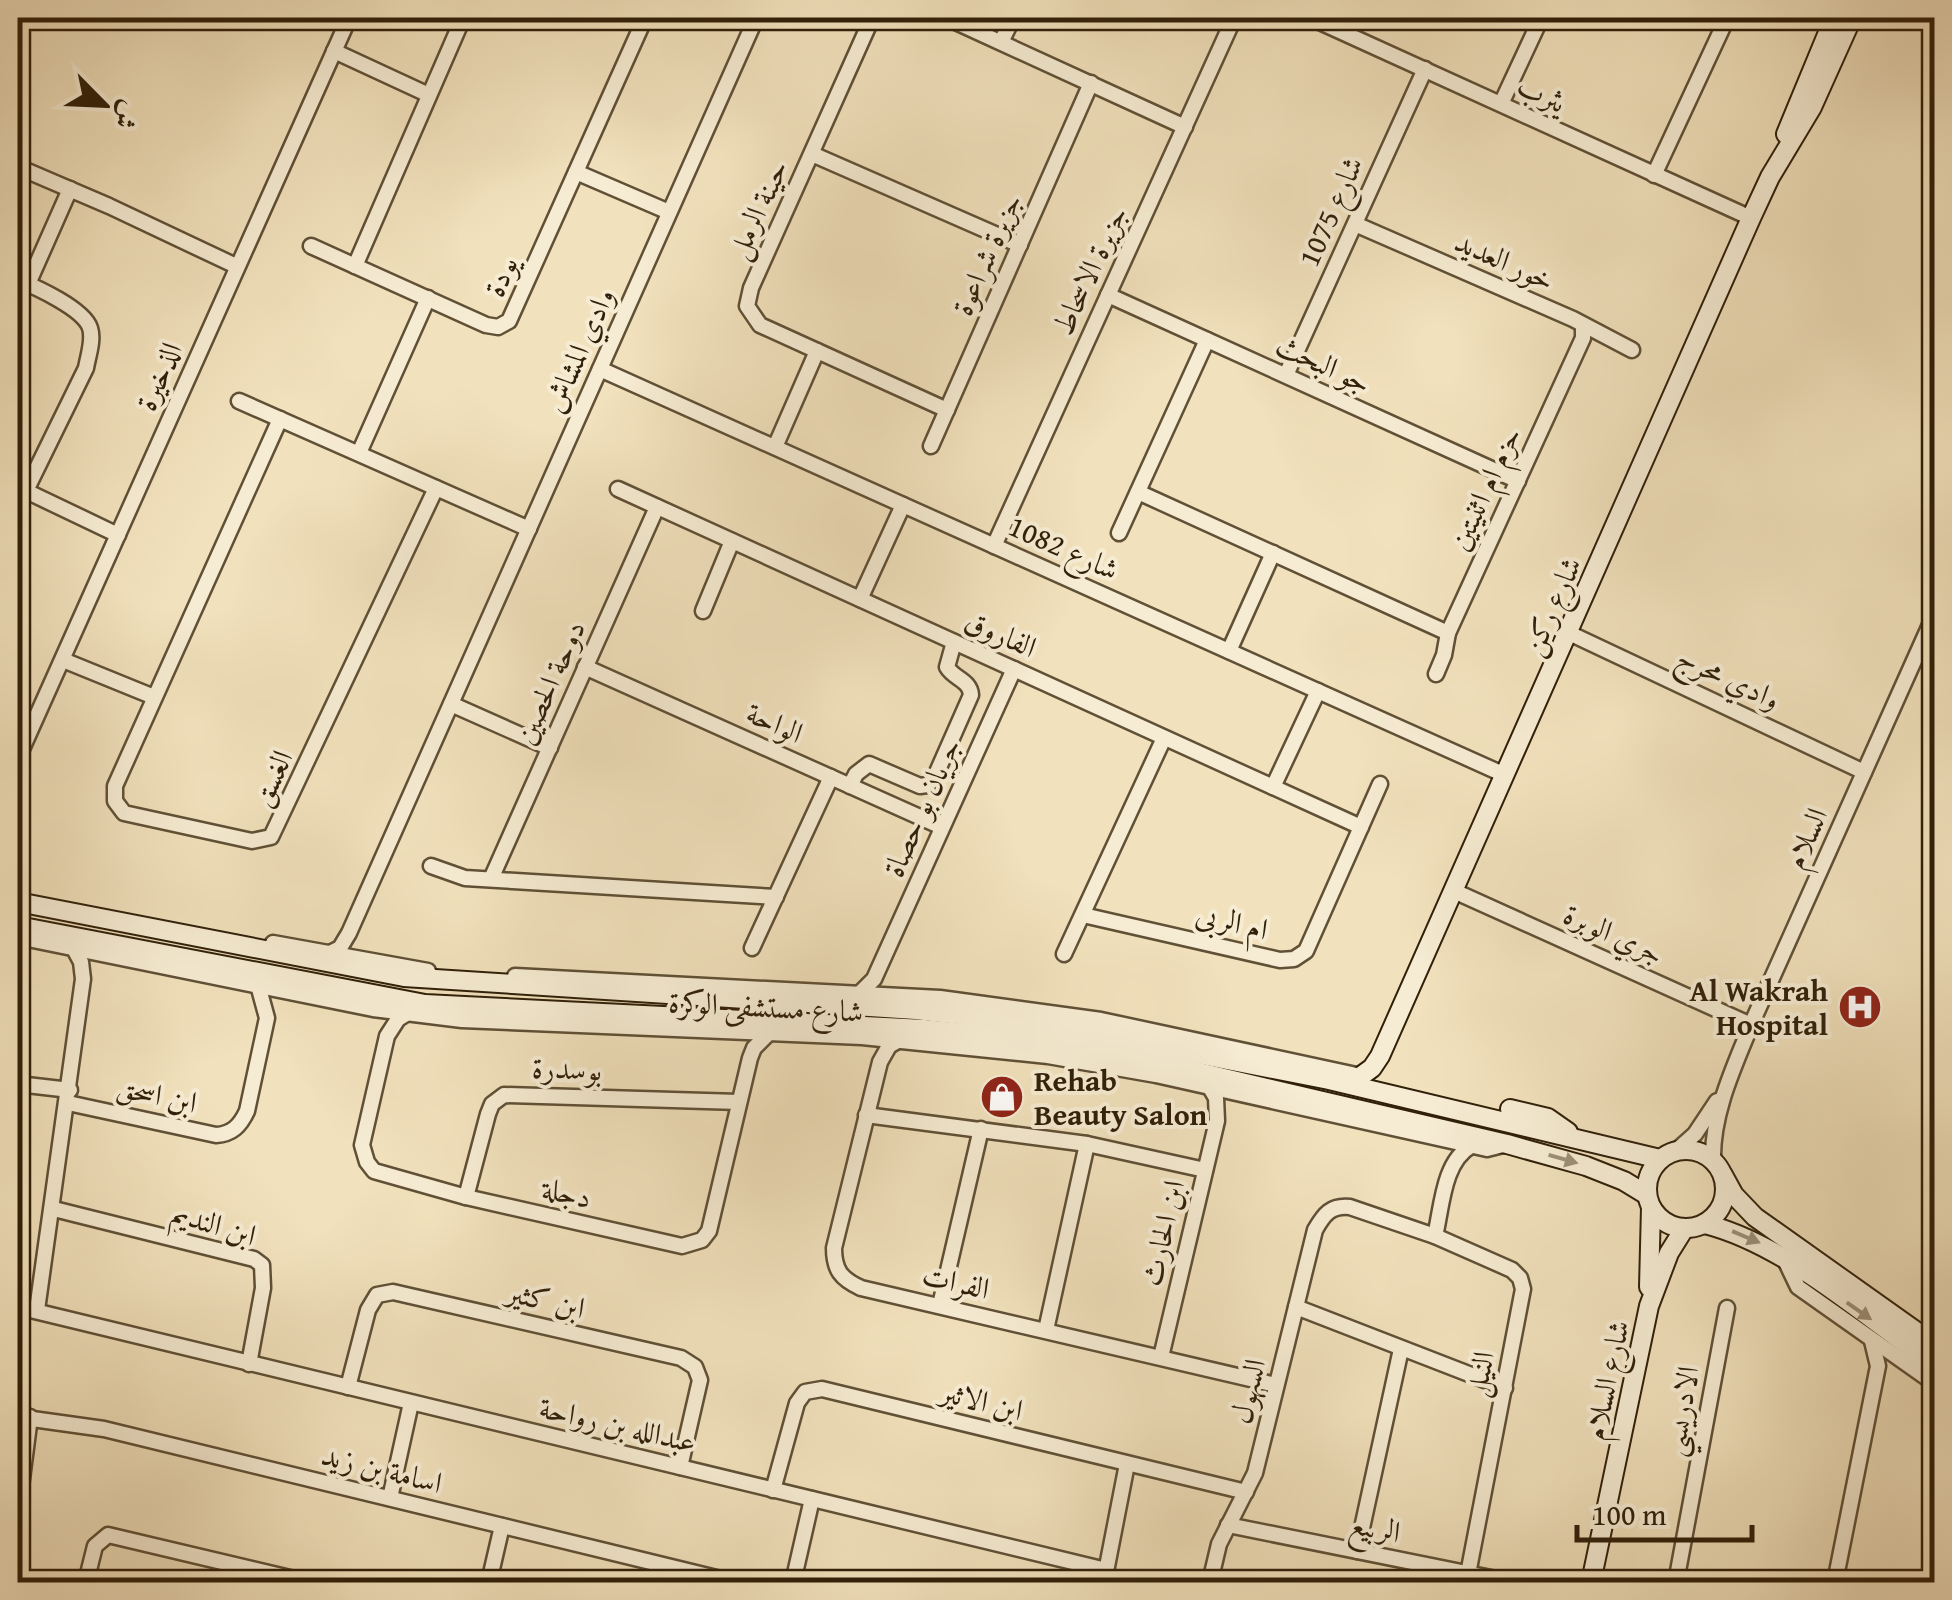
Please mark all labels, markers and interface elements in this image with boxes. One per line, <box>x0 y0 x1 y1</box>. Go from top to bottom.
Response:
north arrow <box>55 55 155 155</box>
street label: يثرب <box>1510 63 1575 124</box>
text: ش <box>104 94 153 136</box>
street label: شارع 1075 <box>1286 149 1377 275</box>
street label: حينة الرمل <box>715 152 799 266</box>
street label: جزيرة شراعوة <box>939 186 1033 322</box>
street label: جزيرة الاسحاط <box>1040 198 1138 342</box>
street label: خور العديد <box>1448 219 1562 301</box>
street label: يودة <box>472 247 529 304</box>
street label: وادي المشاش <box>531 281 628 421</box>
street label: جو البحث <box>1269 322 1379 404</box>
street label: الذخيرة <box>123 335 193 417</box>
street label: حزم ام اثنيتين <box>1436 419 1536 559</box>
street label: شارع 1082 <box>1000 503 1126 594</box>
street label: شارع ركن <box>1510 549 1596 664</box>
street label: الفاروق <box>958 598 1044 668</box>
street label: دوحة الحصين <box>502 613 596 751</box>
street label: وادي محرج <box>1668 634 1788 725</box>
street label: الواحة <box>739 690 811 754</box>
street label: جريان بو حصاة <box>871 730 971 884</box>
street label: الغسق <box>239 742 303 814</box>
street label: السلام <box>1772 800 1842 878</box>
street label: ام الربى <box>1190 891 1272 956</box>
street label: جري الوبرة <box>1556 891 1671 977</box>
place label: Al Wakrah Hospital <box>1690 968 1828 1046</box>
street label: شارع مستشفى الوكرة <box>667 979 865 1037</box>
hospital icon: Al Wakrah Hospital <box>1837 984 1883 1030</box>
street label: بوسدرة <box>531 1045 603 1091</box>
place label: Rehab Beauty Salon <box>1034 1058 1208 1136</box>
street label: ابن اسحق <box>113 1064 201 1124</box>
shop icon: Rehab Beauty Salon <box>979 1074 1025 1120</box>
one-way arrow <box>1548 1152 1579 1167</box>
street label: دجلة <box>536 1165 596 1219</box>
street label: ابن الحارث <box>1128 1176 1196 1290</box>
street label: ابن النديم <box>165 1189 262 1261</box>
one-way arrow <box>1731 1229 1761 1245</box>
street label: الفرات <box>918 1252 994 1310</box>
street label: ابن كثير <box>500 1268 589 1329</box>
one-way arrow <box>1846 1301 1872 1320</box>
street label: شارع السلام <box>1572 1316 1645 1445</box>
street label: النيل <box>1453 1347 1505 1401</box>
street label: السهول <box>1218 1354 1276 1428</box>
street label: الادريسي <box>1650 1362 1716 1461</box>
street label: ابن الاثير <box>933 1368 1028 1431</box>
street label: عبدالله بن رواحة <box>535 1385 701 1463</box>
street label: اسامة بن زيد <box>317 1432 447 1504</box>
scale bar <box>1577 1480 1752 1542</box>
text: 100 m <box>1592 1492 1667 1536</box>
street label: الربيع <box>1344 1500 1404 1559</box>

